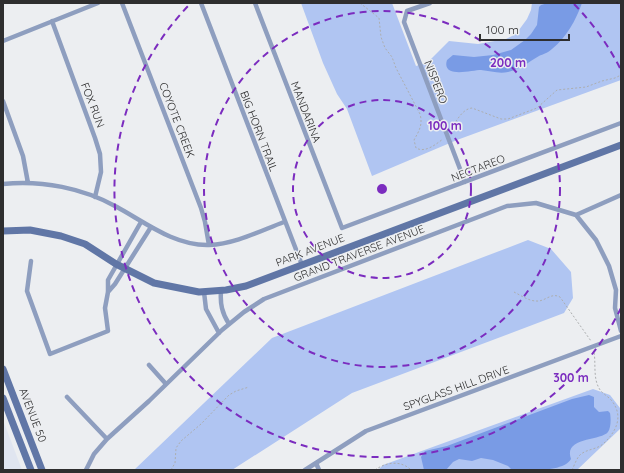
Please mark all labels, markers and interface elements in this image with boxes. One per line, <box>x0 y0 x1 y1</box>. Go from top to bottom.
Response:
scale bar <box>480 16 569 42</box>
text: 100 m <box>486 22 519 37</box>
text: 200 m <box>490 55 526 70</box>
street label: NISPERO <box>421 58 451 106</box>
street label: MANDARINA <box>288 79 324 145</box>
street label: COYOTE CREEK <box>156 80 198 160</box>
street label: FOX RUN <box>78 81 108 129</box>
street label: BIG HORN TRAIL <box>237 89 281 173</box>
text: 100 m <box>428 118 462 133</box>
street label: NECTAREO <box>449 151 507 185</box>
centre of rings <box>375 182 389 196</box>
street label: GRAND TRAVERSE AVENUE <box>291 222 427 284</box>
street label: PARK AVENUE <box>274 230 346 270</box>
street label: SPYGLASS HILL DRIVE <box>401 362 511 414</box>
text: 300 m <box>553 370 589 385</box>
street label: AVENUE 50 <box>16 386 50 444</box>

